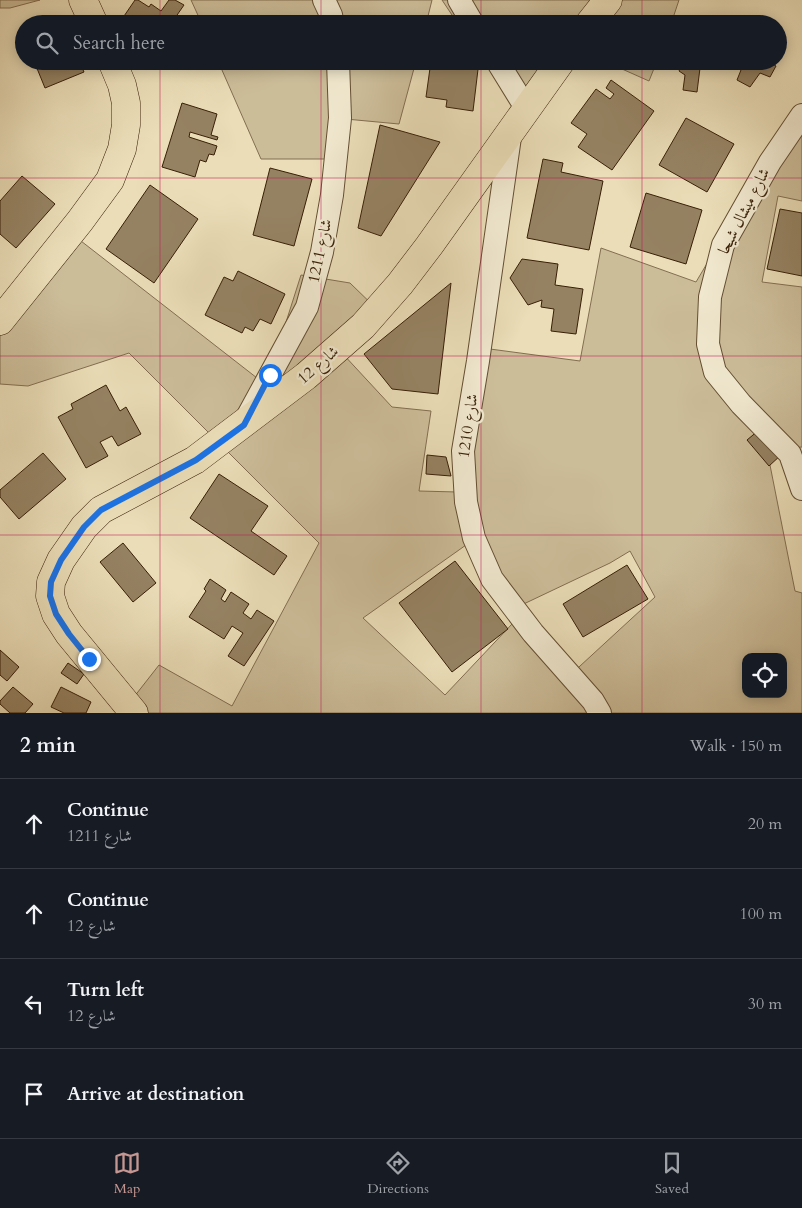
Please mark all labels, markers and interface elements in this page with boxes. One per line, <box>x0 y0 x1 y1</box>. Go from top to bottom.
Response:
search box <box>15 15 787 70</box>
icon: search <box>33 29 61 57</box>
text: Search here <box>73 30 165 56</box>
street label: شارع ميشال شيحا <box>713 164 777 259</box>
street label: شارع 1211 <box>302 217 339 285</box>
street label: شارع 12 <box>292 341 345 391</box>
route start <box>259 364 282 387</box>
street label: شارع 1210 <box>453 392 485 460</box>
route end <box>78 648 101 671</box>
map controls <box>742 653 787 698</box>
button: locate <box>742 653 787 698</box>
text: 2 min <box>20 731 76 760</box>
text: Walk · 150 m <box>690 735 782 757</box>
text: Continue <box>67 797 149 823</box>
icon: ahead <box>20 810 48 838</box>
text: 20 m <box>748 813 782 835</box>
text: شارع 1211 <box>67 825 132 847</box>
text: Continue <box>67 887 149 913</box>
icon: ahead <box>20 900 48 928</box>
text: 100 m <box>740 903 782 925</box>
text: شارع 12 <box>67 915 115 937</box>
text: Turn left <box>67 977 144 1003</box>
icon: left <box>20 990 48 1018</box>
text: 30 m <box>748 993 782 1015</box>
text: شارع 12 <box>67 1005 115 1027</box>
icon: arrive <box>20 1080 48 1108</box>
text: Arrive at destination <box>67 1081 244 1107</box>
tab: Map <box>113 1149 141 1198</box>
tab: Directions <box>367 1149 429 1198</box>
tab: Saved <box>655 1149 689 1198</box>

